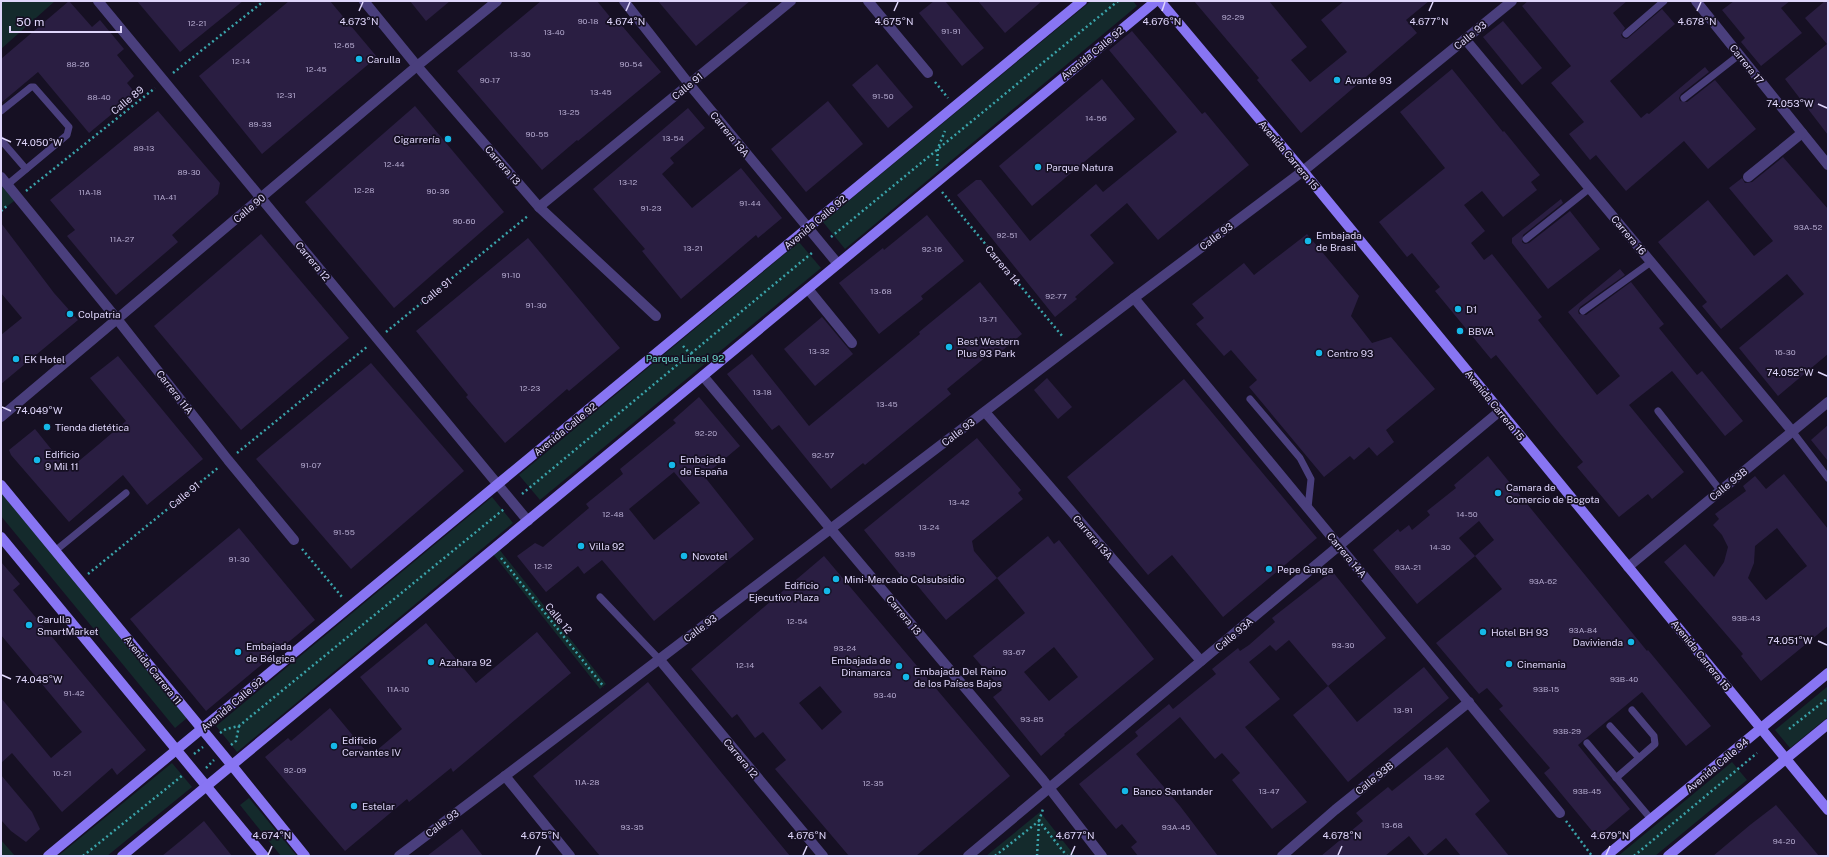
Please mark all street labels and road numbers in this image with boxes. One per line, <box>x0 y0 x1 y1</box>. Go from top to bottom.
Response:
street label: Calle 93 <box>1451 18 1489 52</box>
street label: Avenida Calle 92 <box>1058 24 1126 82</box>
street label: Carrera 17 <box>1727 42 1767 86</box>
street label: Calle 91 <box>669 70 705 102</box>
street label: Calle 89 <box>108 83 146 117</box>
street label: Carrera 13A <box>708 109 752 159</box>
street label: Avenida Carrera 15 <box>1256 118 1322 192</box>
street label: Carrera 13 <box>483 143 523 187</box>
street label: Calle 90 <box>230 191 268 225</box>
street label: Avenida Calle 92 <box>781 192 849 252</box>
street label: Carrera 16 <box>1609 213 1649 257</box>
street label: Calle 93 <box>1197 220 1235 252</box>
street label: Carrera 12 <box>293 239 333 283</box>
street label: Carrera 14 <box>983 243 1023 287</box>
street label: Calle 91 <box>418 275 454 307</box>
street label: Avenida Carrera 15 <box>1463 367 1527 443</box>
street label: Carrera 11A <box>154 368 196 416</box>
street label: Avenida Calle 92 <box>531 400 599 458</box>
street label: Calle 93 <box>939 416 977 448</box>
street label: Calle 93B <box>1707 465 1750 503</box>
street label: Calle 91 <box>166 479 202 511</box>
street label: Carrera 13A <box>1070 512 1116 562</box>
street label: Carrera 14A <box>1325 530 1369 580</box>
street label: Carrera 13 <box>884 593 924 637</box>
street label: Calle 12 <box>543 600 575 636</box>
street label: Calle 93 <box>681 612 719 644</box>
street label: Calle 93A <box>1213 615 1255 653</box>
street label: Avenida Carrera 15 <box>1669 617 1733 693</box>
street label: Avenida Carrera 11 <box>122 633 184 707</box>
street label: Avenida Calle 92 <box>198 674 266 734</box>
street label: Avenida Calle 94 <box>1683 735 1751 795</box>
street label: Carrera 12 <box>721 736 761 780</box>
street label: Calle 93B <box>1353 759 1396 797</box>
street label: Calle 93 <box>423 807 461 839</box>

